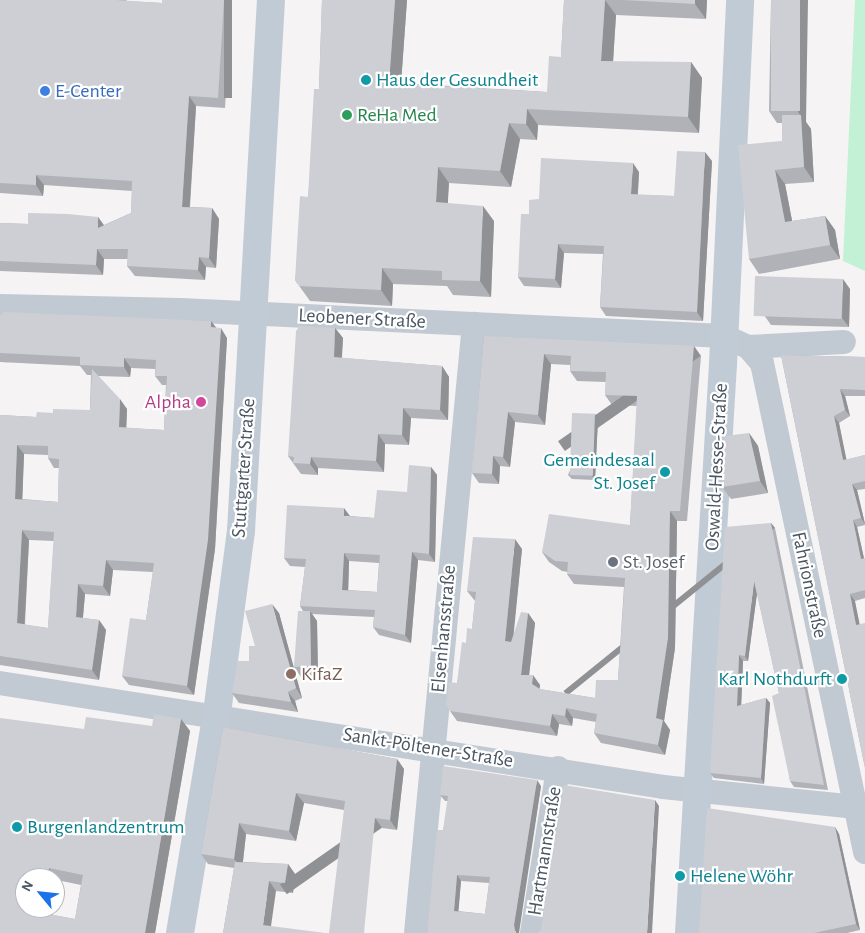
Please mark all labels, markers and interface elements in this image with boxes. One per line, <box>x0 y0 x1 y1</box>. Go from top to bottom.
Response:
place label: Haus der Gesundheit <box>376 68 538 92</box>
marker: Haus der Gesundheit <box>360 74 372 86</box>
place label: E-Center <box>55 79 121 103</box>
marker: E-Center <box>39 85 51 97</box>
place label: ReHa Med <box>357 103 437 127</box>
marker: ReHa Med <box>341 109 353 121</box>
street label: Leobener Straße <box>298 304 426 334</box>
street label: Oswald-Hesse-Straße <box>701 383 733 551</box>
place label: Alpha <box>145 390 191 414</box>
marker: Alpha <box>195 396 207 408</box>
street label: Stuttgarter Straße <box>227 397 261 539</box>
place label: Gemeindesaal St. Josef <box>543 449 655 496</box>
marker: Gemeindesaal St. Josef <box>659 466 671 478</box>
street label: Fahrionstraße <box>786 530 832 640</box>
place label: St. Josef <box>623 550 684 574</box>
marker: St. Josef <box>607 556 619 568</box>
street label: Elsenhansstraße <box>426 564 462 694</box>
place label: KifaZ <box>301 662 342 686</box>
place label: Karl Nothdurft <box>718 667 832 691</box>
marker: KifaZ <box>285 668 297 680</box>
marker: Karl Nothdurft <box>836 673 848 685</box>
street label: Sankt-Pöltener-Straße <box>341 723 515 773</box>
street label: Hartmannstraße <box>523 785 567 917</box>
place label: Burgenlandzentrum <box>27 815 184 839</box>
marker: Burgenlandzentrum <box>11 821 23 833</box>
place label: Helene Wöhr <box>690 864 793 888</box>
north arrow <box>15 868 65 918</box>
marker: Helene Wöhr <box>674 870 686 882</box>
text: N <box>19 879 36 894</box>

